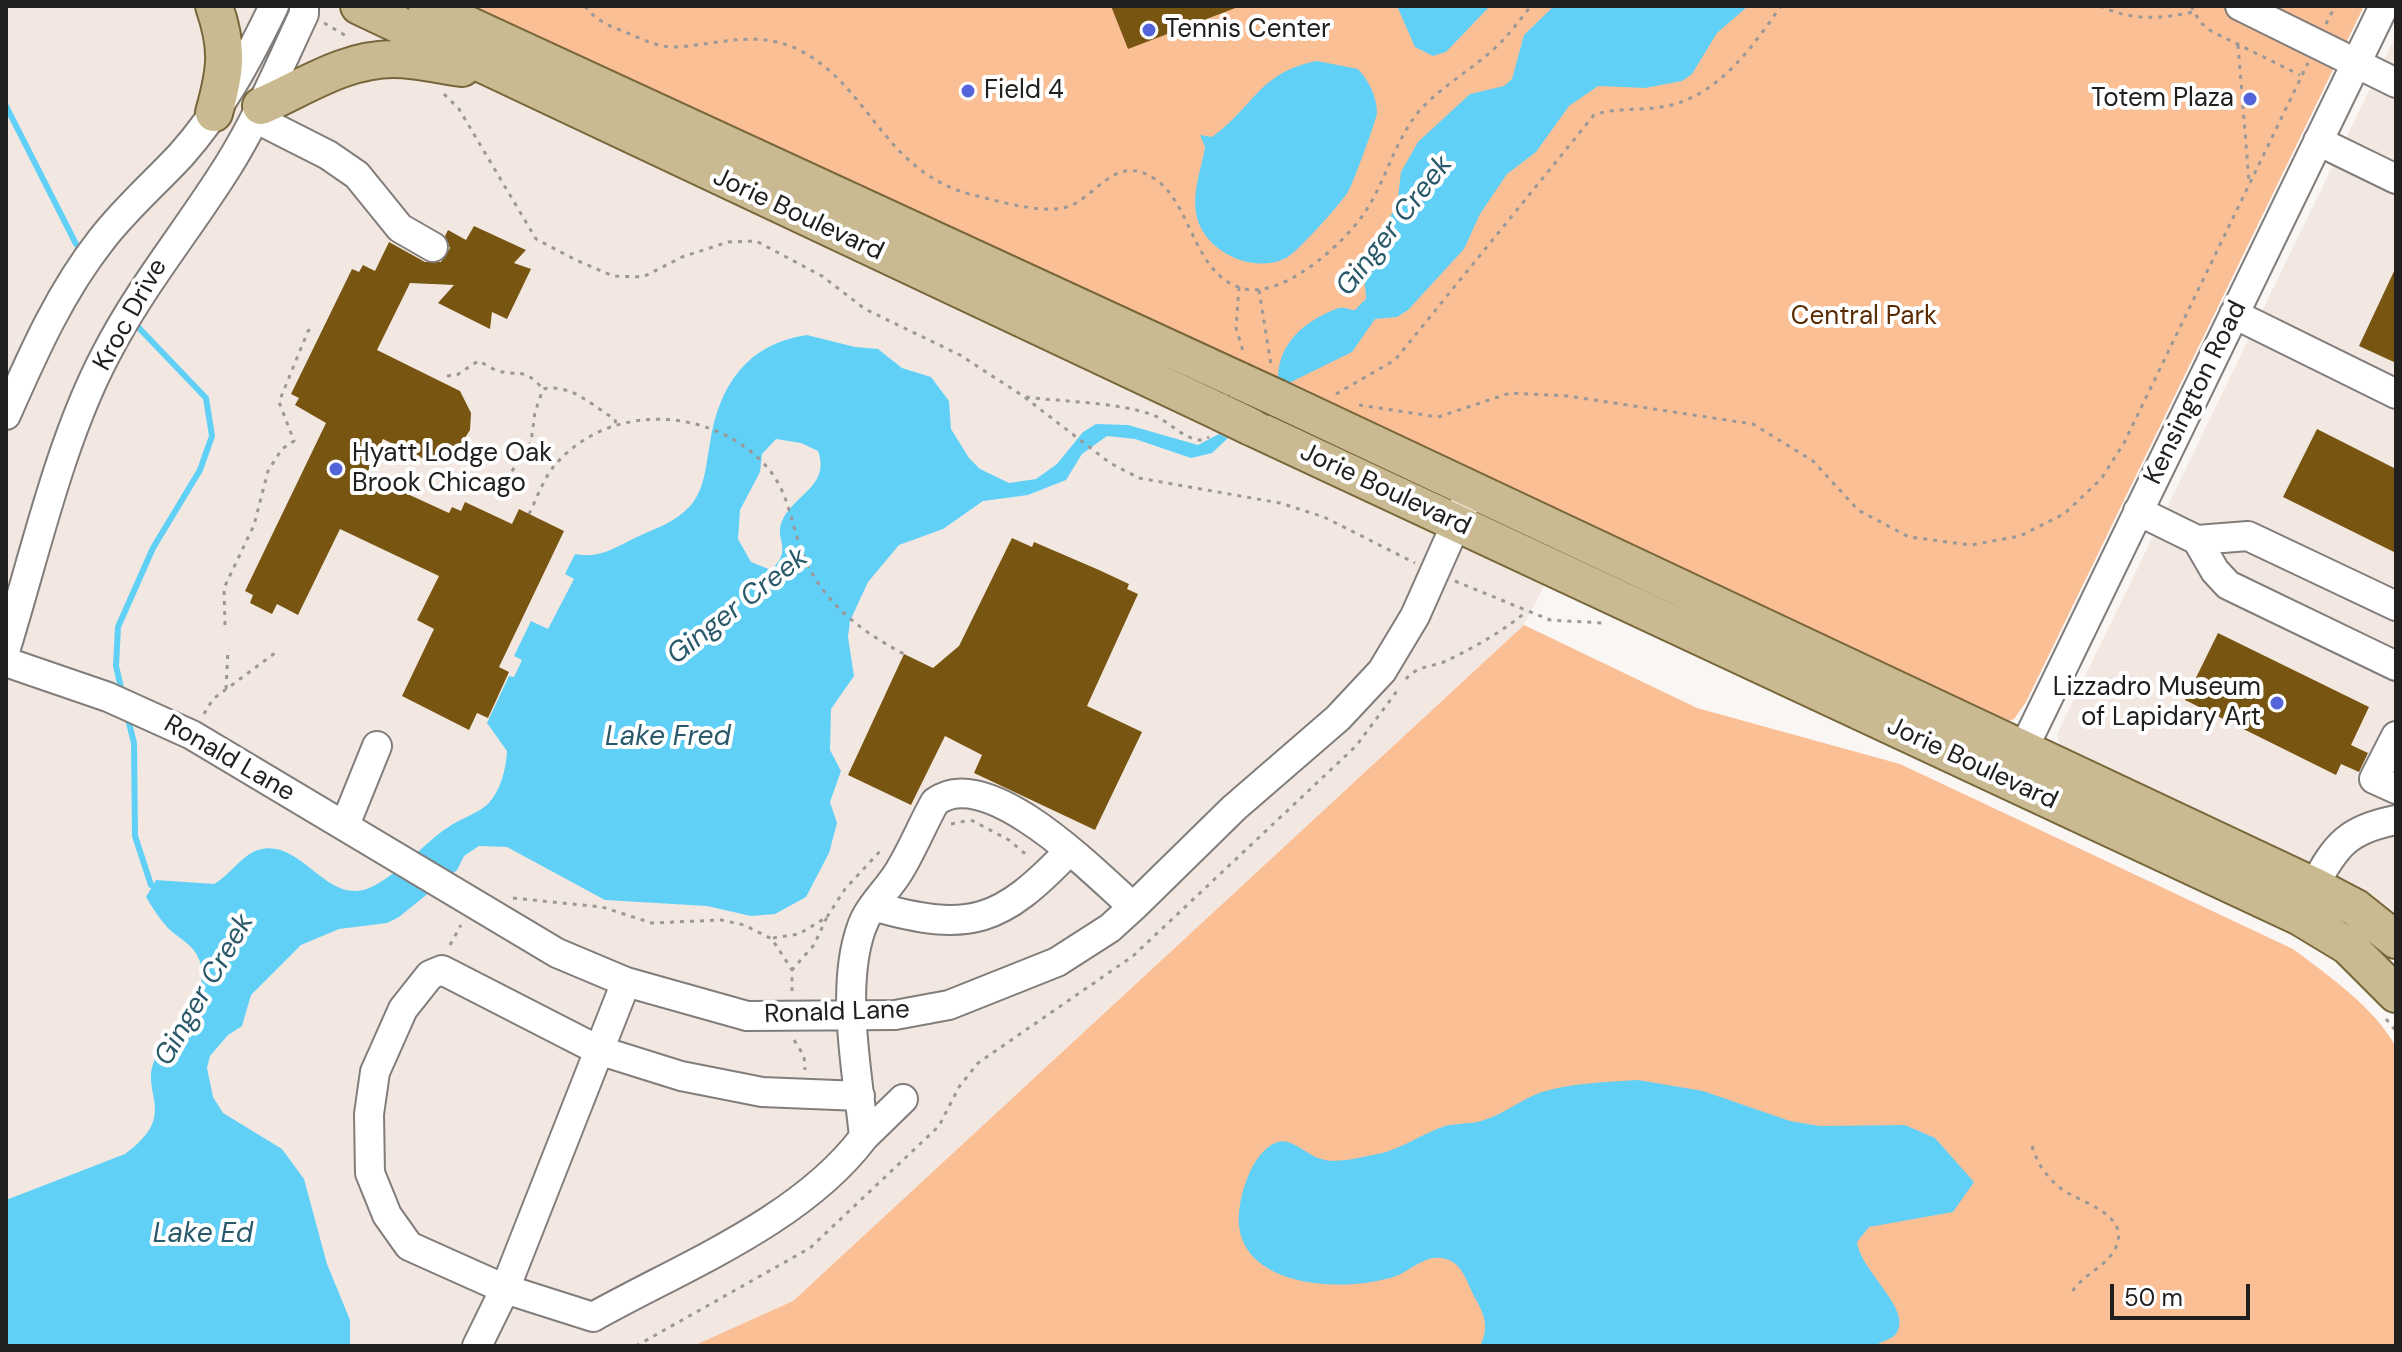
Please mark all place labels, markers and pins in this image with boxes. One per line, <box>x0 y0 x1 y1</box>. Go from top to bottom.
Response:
place label: Tennis Center <box>1165 14 1331 46</box>
marker: Tennis Center <box>1140 21 1158 39</box>
place label: Field 4 <box>984 75 1064 107</box>
marker: Field 4 <box>959 82 977 100</box>
place label: Totem Plaza <box>2091 83 2234 115</box>
marker: Totem Plaza <box>2241 90 2259 108</box>
place label: Hyatt Lodge Oak Brook Chicago <box>352 438 552 500</box>
marker: Hyatt Lodge Oak Brook Chicago <box>327 460 345 478</box>
place label: Lizzadro Museum of Lapidary Art <box>2053 672 2261 734</box>
marker: Lizzadro Museum of Lapidary Art <box>2268 694 2286 712</box>

